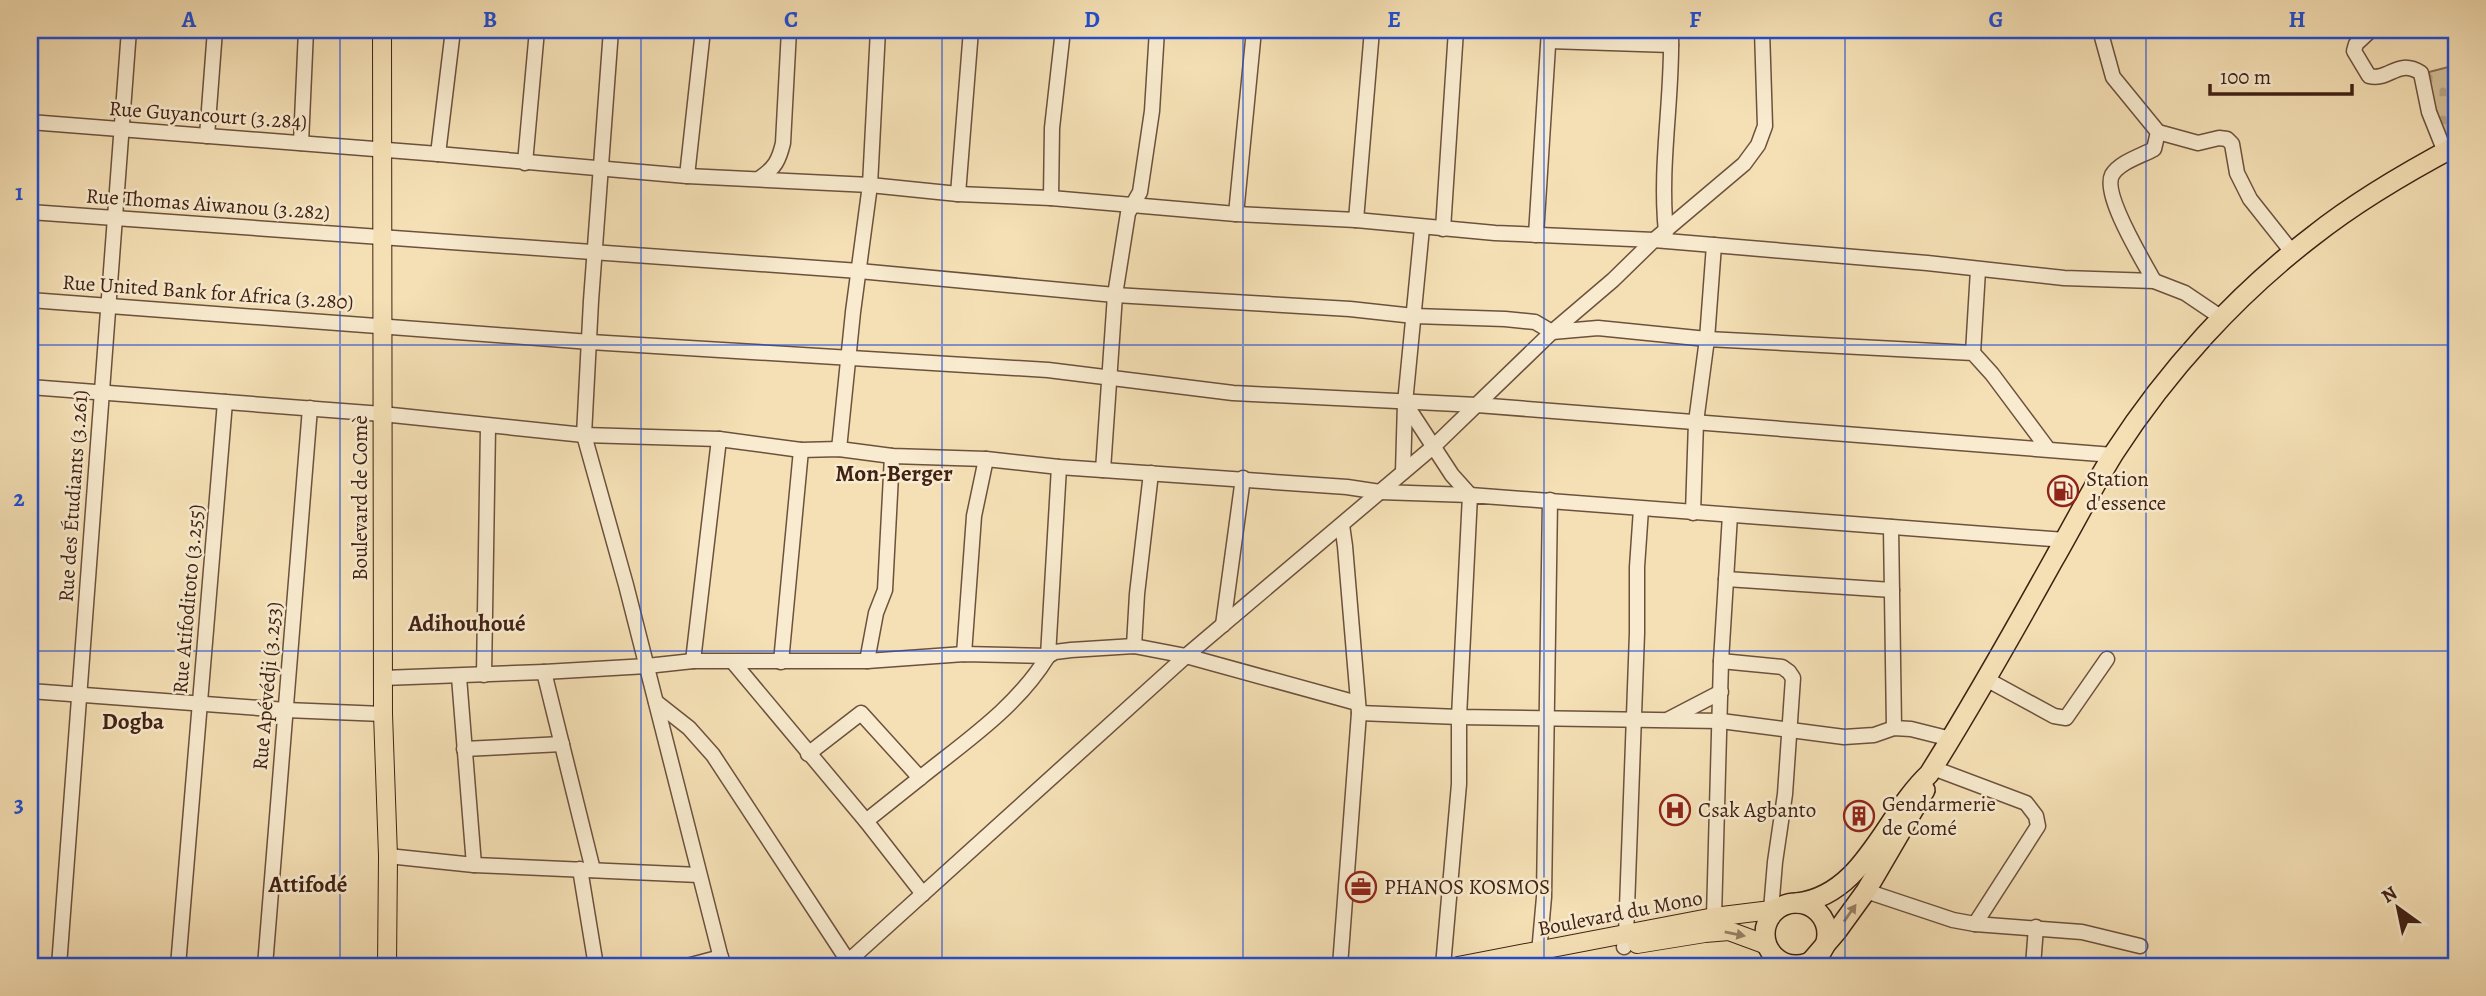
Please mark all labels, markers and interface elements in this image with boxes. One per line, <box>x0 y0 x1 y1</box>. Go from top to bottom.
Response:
text: A <box>181 4 197 35</box>
text: B <box>483 4 497 35</box>
text: C <box>784 4 798 35</box>
text: D <box>1084 4 1100 35</box>
text: E <box>1387 4 1401 35</box>
text: F <box>1689 4 1702 35</box>
text: G <box>1988 4 2004 35</box>
text: H <box>2288 4 2306 35</box>
scale bar <box>2210 52 2351 96</box>
text: 100 m <box>2220 63 2271 91</box>
street label: Rue Guyancourt (3.284) <box>108 94 308 136</box>
text: 1 <box>15 177 23 208</box>
street label: Rue Thomas Aiwanou (3.282) <box>85 182 331 226</box>
street label: Rue United Bank for Africa (3.280) <box>62 268 354 316</box>
street label: Rue des Étudiants (3.261) <box>52 389 94 603</box>
street label: Boulevard de Comè <box>346 415 374 581</box>
district label: Mon-Berger <box>835 458 953 489</box>
place label: Station d'essence <box>2086 465 2166 517</box>
fuel station icon: Station d'essence <box>2046 474 2080 508</box>
text: 2 <box>13 483 25 514</box>
street label: Rue Atifoditoto (3.255) <box>166 503 210 695</box>
street label: Rue Apévédji (3.253) <box>246 601 288 771</box>
district label: Adihouhoué <box>407 608 526 639</box>
district label: Dogba <box>102 706 164 737</box>
text: 3 <box>14 789 24 820</box>
place label: Gendarmerie de Comé <box>1882 790 1996 842</box>
hospital icon: Csak Agbanto <box>1658 793 1692 827</box>
place label: Csak Agbanto <box>1698 796 1816 824</box>
building icon: Gendarmerie de Comé <box>1842 799 1876 833</box>
district label: Attifodé <box>268 869 347 900</box>
office icon: PHANOS KOSMOS <box>1344 870 1378 904</box>
place label: PHANOS KOSMOS <box>1384 873 1550 901</box>
north arrow <box>2364 874 2434 944</box>
text: N <box>2376 880 2402 909</box>
street label: Boulevard du Mono <box>1535 883 1705 943</box>
one-way arrow <box>1843 904 1856 923</box>
one-way arrow <box>1724 929 1746 940</box>

